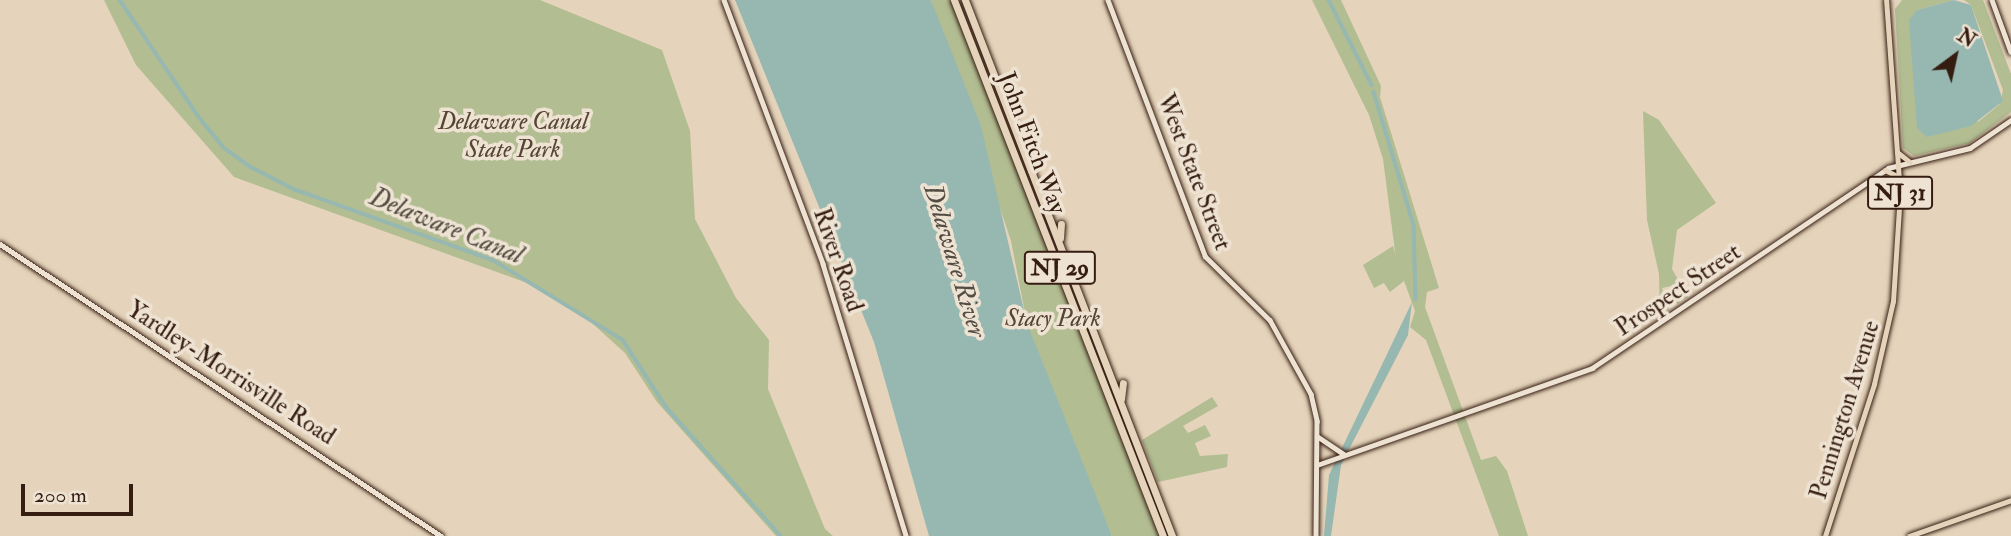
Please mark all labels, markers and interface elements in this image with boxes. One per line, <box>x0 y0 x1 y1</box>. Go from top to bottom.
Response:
north arrow <box>1920 21 1990 91</box>
text: N <box>1953 24 1980 53</box>
street label: John Fitch Way <box>992 68 1072 218</box>
street label: West State Street <box>1151 90 1237 254</box>
park label: Delaware Canal State Park <box>438 108 588 164</box>
road number: NJ 31 <box>1867 174 1933 212</box>
water label: Delaware River <box>916 181 992 341</box>
water label: Delaware Canal <box>365 182 527 272</box>
street label: River Road <box>807 204 869 316</box>
street label: Prospect Street <box>1610 238 1746 342</box>
road number: NJ 29 <box>1023 248 1097 288</box>
street label: Yardley-Morrisville Road <box>121 295 341 451</box>
park label: Stacy Park <box>1005 305 1101 333</box>
street label: Pennington Avenue <box>1804 317 1886 503</box>
scale bar <box>24 470 136 514</box>
text: 200 m <box>34 482 87 509</box>

